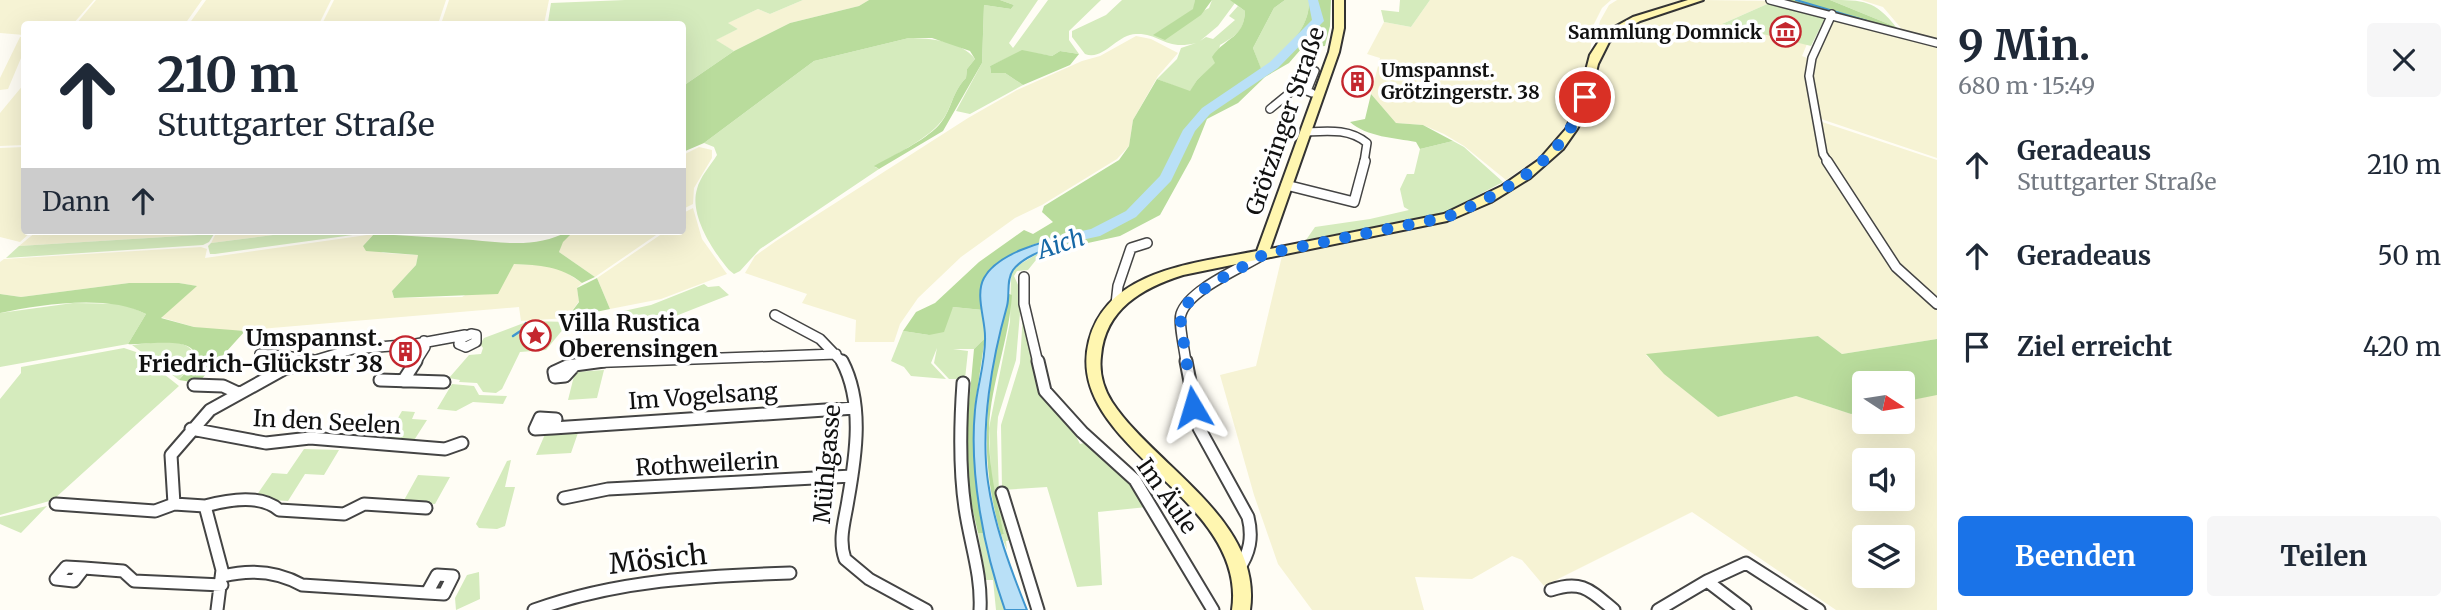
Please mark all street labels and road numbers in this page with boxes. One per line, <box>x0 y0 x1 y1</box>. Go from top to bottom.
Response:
street label: Grötzinger Straße <box>1239 23 1330 219</box>
street label: Im Vogelsang <box>627 376 779 415</box>
street label: In den Seelen <box>252 403 402 440</box>
street label: Mühlgasse <box>807 403 846 525</box>
street label: Rothweilerin <box>634 445 780 482</box>
street label: Im Äule <box>1131 452 1204 539</box>
street label: Mösich <box>607 536 709 582</box>

